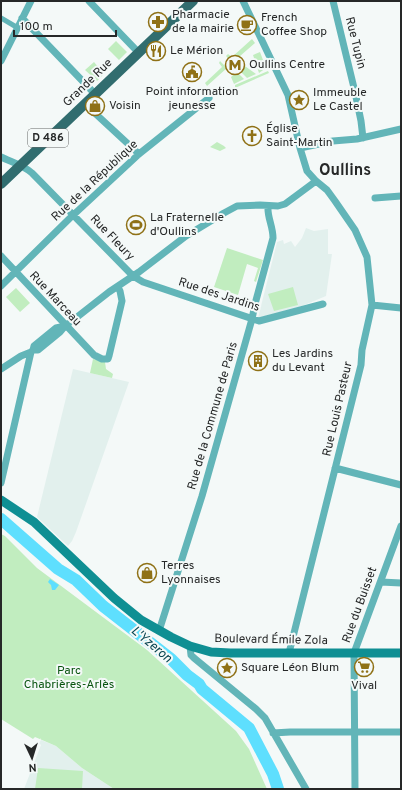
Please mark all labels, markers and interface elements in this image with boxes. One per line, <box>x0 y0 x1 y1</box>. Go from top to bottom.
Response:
place label: Pharmacie de la mairie <box>172 7 234 37</box>
place label: French Coffee Shop <box>261 10 327 40</box>
pharmacy icon: Pharmacie de la mairie <box>147 11 169 33</box>
scale bar <box>14 12 116 38</box>
cafe icon: French Coffee Shop <box>236 14 258 36</box>
street label: Rue Tupin <box>341 15 369 71</box>
text: 100 m <box>20 19 53 35</box>
restaurant icon: Le Mérion <box>145 40 167 62</box>
place label: Le Mérion <box>170 43 223 59</box>
metro station icon: Oullins Centre <box>224 54 246 76</box>
street label: Grande Rue <box>60 55 116 111</box>
place label: Oullins Centre <box>249 57 325 73</box>
public building icon: Point information jeunesse <box>181 61 203 83</box>
place label: Point information jeunesse <box>145 84 239 114</box>
place label: Immeuble Le Castel <box>313 85 367 115</box>
place icon: Immeuble Le Castel <box>288 89 310 111</box>
shop icon: Voisin <box>84 95 106 117</box>
place label: Voisin <box>109 98 141 114</box>
place label: Église Saint-Martin <box>266 121 332 151</box>
church icon: Église Saint-Martin <box>241 125 263 147</box>
road number: D 486 <box>28 129 68 147</box>
street label: Rue de la République <box>48 137 142 225</box>
district label: Oullins <box>319 161 371 181</box>
place label: La Fraternelle d'Oullins <box>150 210 224 240</box>
street label: Rue Fleury <box>86 212 138 264</box>
sports icon: La Fraternelle d'Oullins <box>125 214 147 236</box>
street label: Rue Marceau <box>25 268 85 330</box>
street label: Rue des Jardins <box>176 274 262 316</box>
street label: Rue de la Commune de Paris <box>184 340 242 492</box>
place label: Les Jardins du Levant <box>272 346 333 376</box>
building icon: Les Jardins du Levant <box>247 350 269 372</box>
street label: Rue Louis Pasteur <box>319 360 357 458</box>
place label: Terres Lyonnaises <box>161 558 221 588</box>
shop icon: Terres Lyonnaises <box>136 562 158 584</box>
street label: Rue du Buisset <box>339 565 381 645</box>
water label: L'Yzeron <box>127 623 175 667</box>
street label: Boulevard Émile Zola <box>214 631 328 649</box>
supermarket icon: Vival <box>353 656 375 678</box>
place icon: Square Léon Blum <box>216 657 238 679</box>
place label: Square Léon Blum <box>241 660 339 676</box>
park label: Parc Chabrières-Arlès <box>24 663 114 693</box>
place label: Vival <box>351 678 377 694</box>
north arrow <box>12 738 52 778</box>
text: N <box>28 760 37 774</box>

